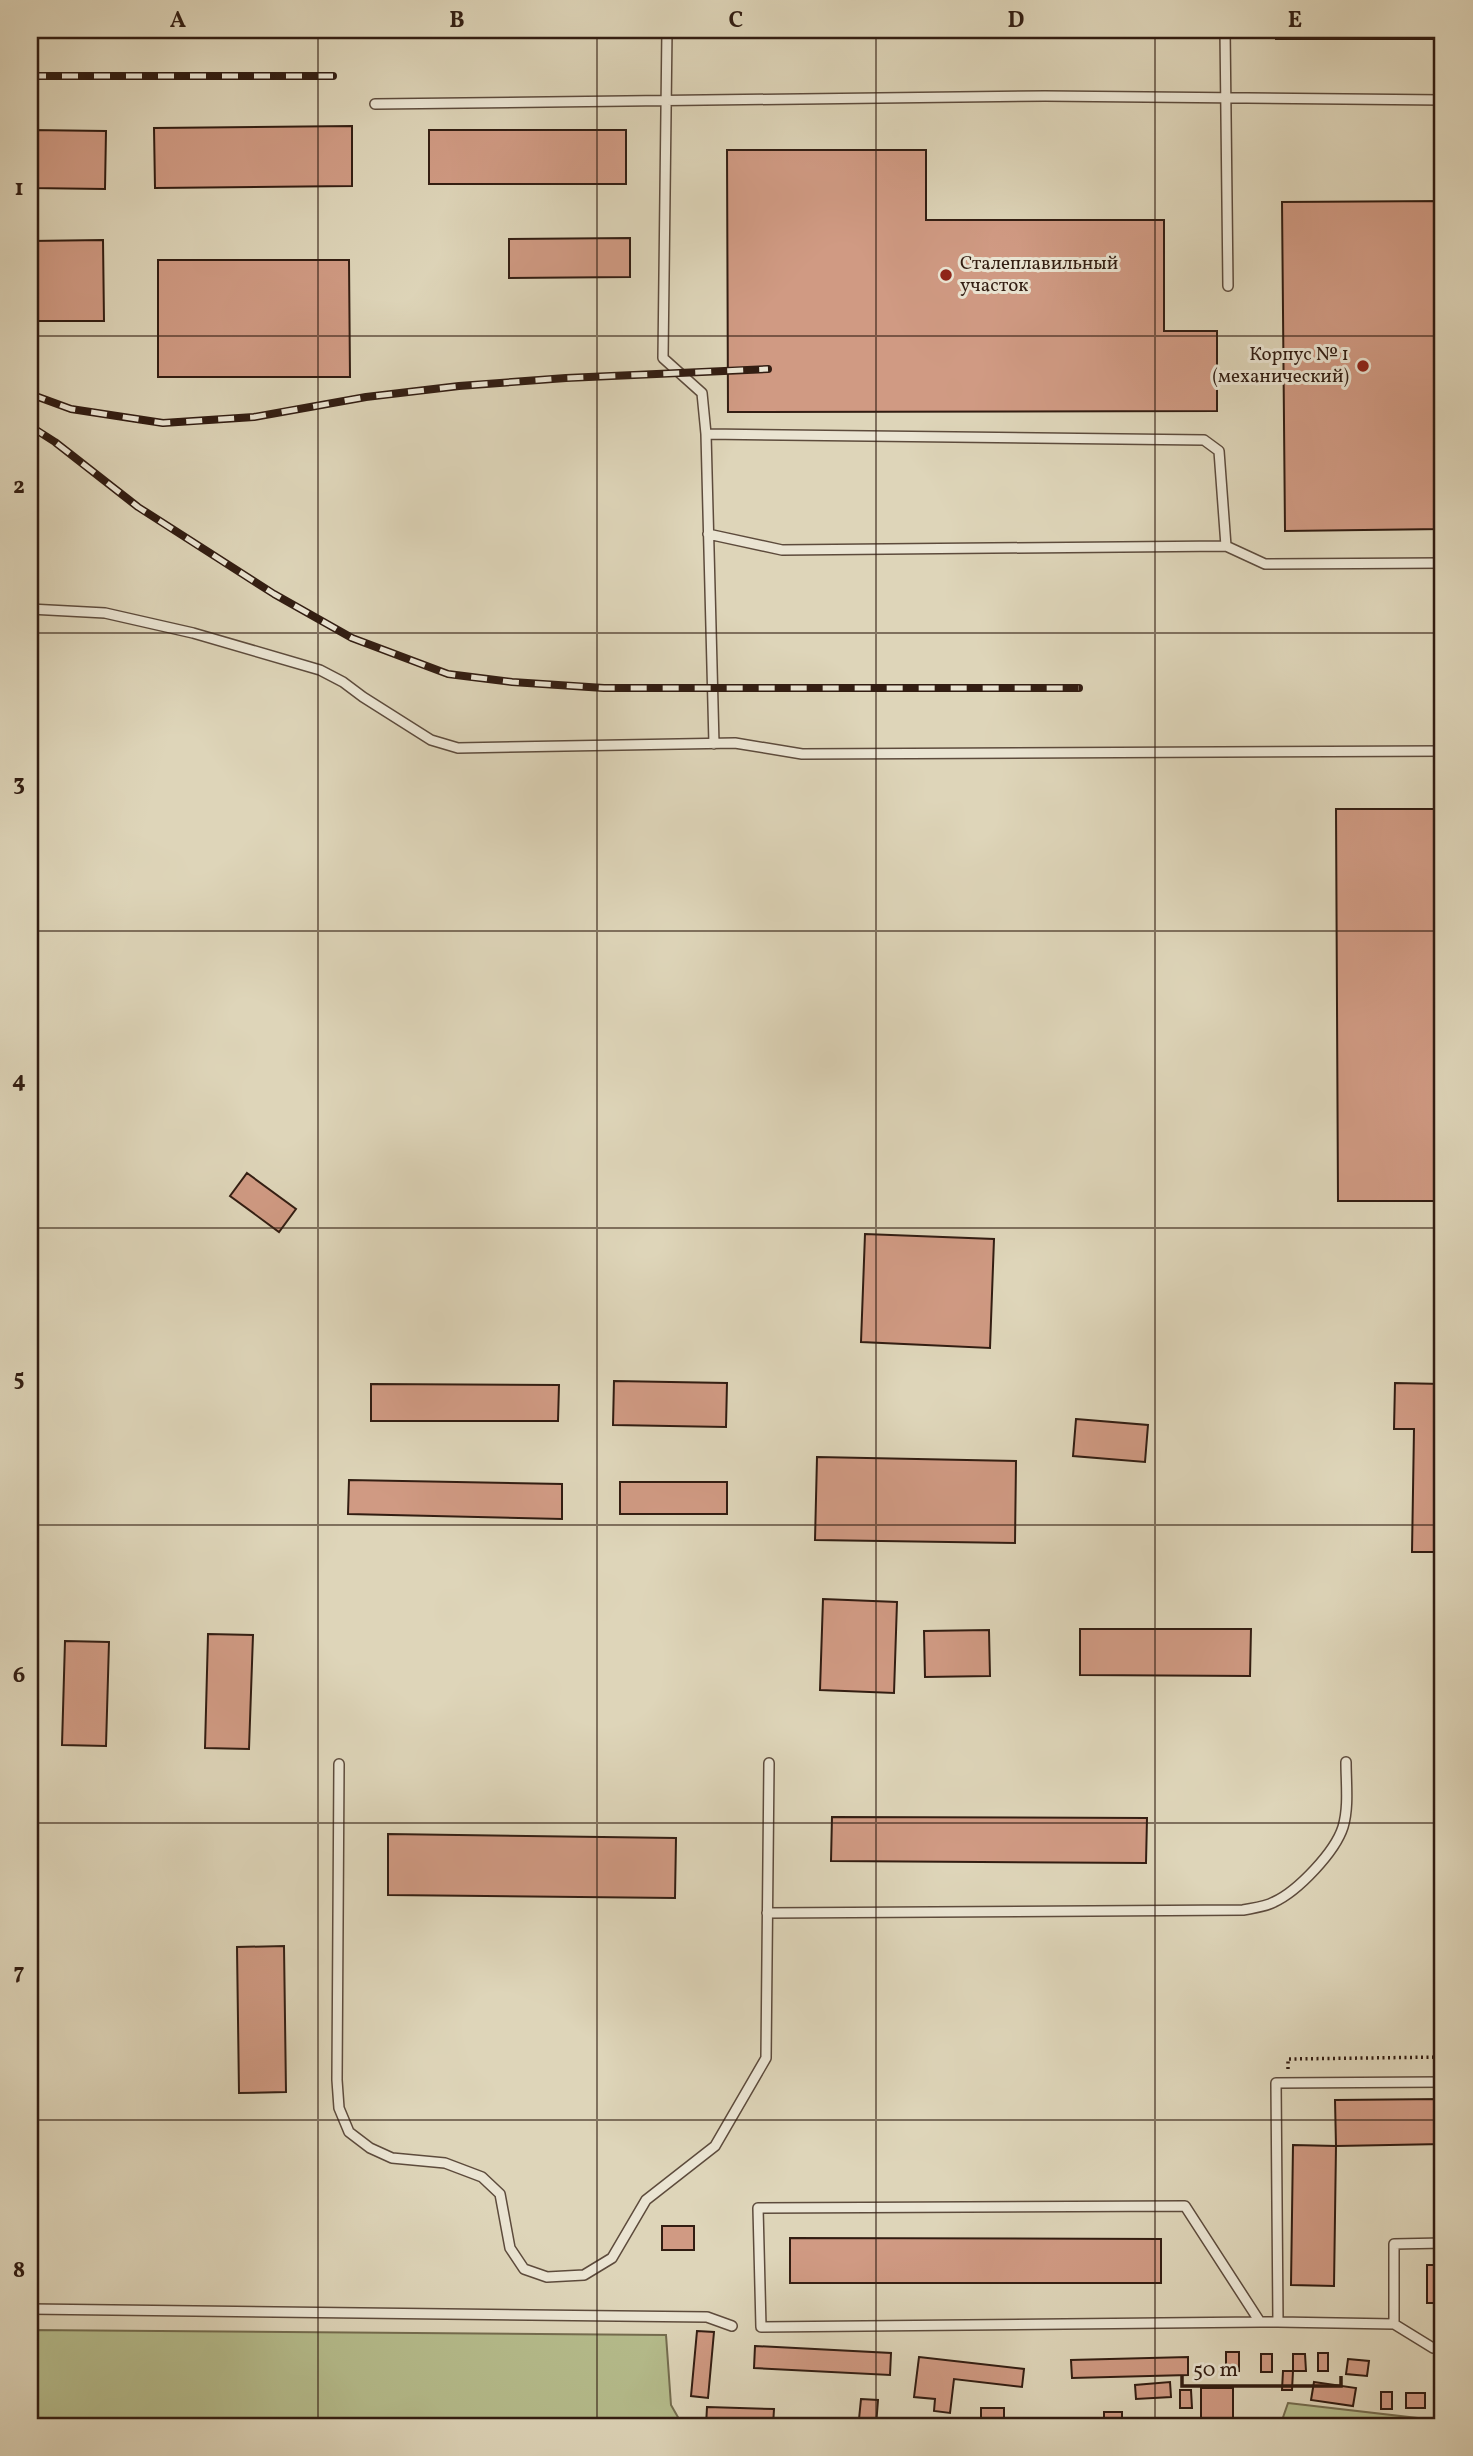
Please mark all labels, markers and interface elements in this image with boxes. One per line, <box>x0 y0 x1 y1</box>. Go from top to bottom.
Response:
text: A <box>170 5 186 37</box>
text: B <box>449 5 465 37</box>
text: C <box>729 5 743 37</box>
text: D <box>1008 5 1025 37</box>
text: E <box>1288 5 1302 37</box>
text: 1 <box>14 173 24 205</box>
place label: Сталеплавильный участок <box>960 251 1118 299</box>
marker: Сталеплавильный участок <box>938 267 954 283</box>
place label: Корпус № 1 (механический) <box>1212 342 1349 390</box>
marker: Корпус № 1 (механический) <box>1355 358 1371 374</box>
text: 2 <box>13 471 25 503</box>
text: 3 <box>13 768 25 800</box>
text: 4 <box>12 1065 26 1097</box>
text: 5 <box>13 1363 25 1395</box>
text: 6 <box>13 1660 25 1692</box>
text: 7 <box>14 1957 25 1989</box>
text: 8 <box>13 2255 25 2287</box>
scale bar <box>1182 2344 1342 2388</box>
text: 50 m <box>1193 2356 1238 2385</box>

